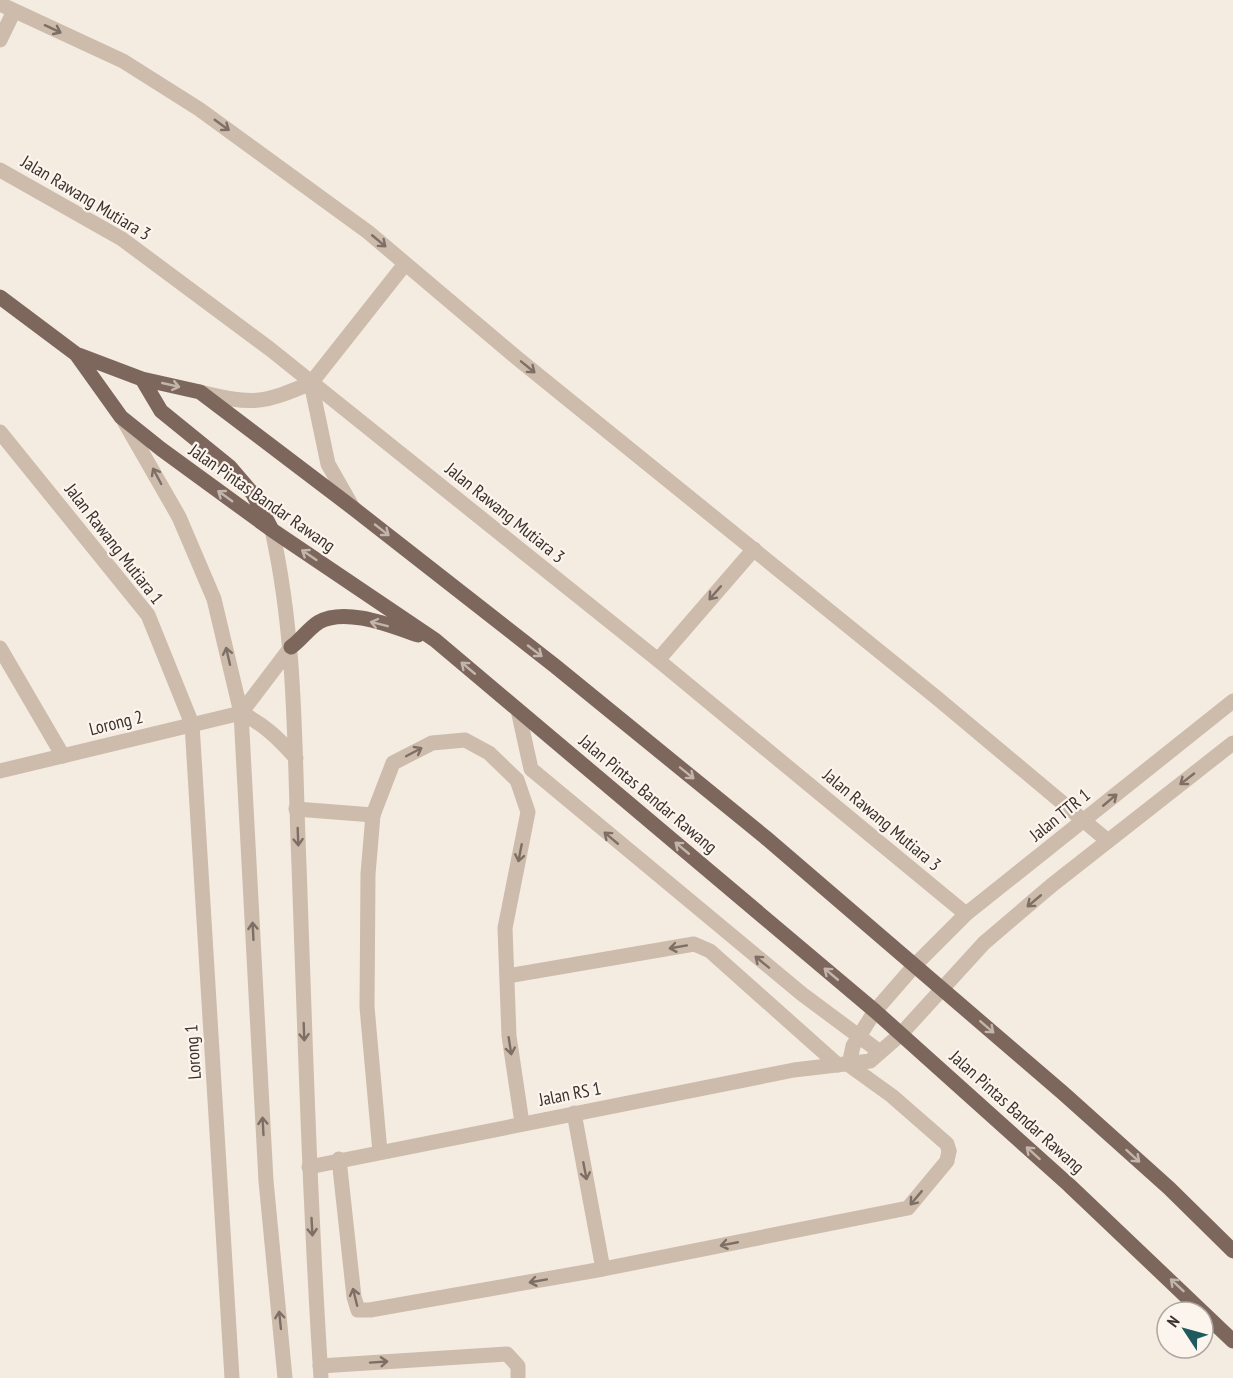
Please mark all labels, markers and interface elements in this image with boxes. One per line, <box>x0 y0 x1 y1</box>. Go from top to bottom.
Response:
one-way arrow <box>44 24 62 35</box>
one-way arrow <box>214 119 230 132</box>
street label: Jalan Rawang Mutiara 3 <box>16 149 155 245</box>
one-way arrow <box>371 235 387 248</box>
one-way arrow <box>520 360 535 374</box>
one-way arrow <box>161 380 181 391</box>
street label: Jalan Pintas Bandar Rawang <box>184 438 340 557</box>
street label: Jalan Rawang Mutiara 3 <box>440 457 570 568</box>
one-way arrow <box>151 468 163 485</box>
street label: Jalan Rawang Mutiara 1 <box>59 478 169 609</box>
one-way arrow <box>217 490 233 502</box>
one-way arrow <box>373 524 389 537</box>
one-way arrow <box>301 549 318 562</box>
one-way arrow <box>708 585 722 600</box>
one-way arrow <box>370 618 389 630</box>
one-way arrow <box>527 644 543 657</box>
one-way arrow <box>221 647 233 666</box>
one-way arrow <box>461 661 476 675</box>
street label: Lorong 2 <box>87 705 145 740</box>
street label: Jalan Pintas Bandar Rawang <box>574 728 722 858</box>
one-way arrow <box>405 746 423 757</box>
street label: Jalan Rawang Mutiara 3 <box>818 763 946 876</box>
one-way arrow <box>678 767 694 780</box>
one-way arrow <box>1179 773 1195 786</box>
street label: Jalan TTR 1 <box>1024 783 1095 847</box>
one-way arrow <box>1102 793 1118 806</box>
one-way arrow <box>292 827 303 847</box>
one-way arrow <box>604 832 620 845</box>
one-way arrow <box>675 841 690 855</box>
one-way arrow <box>514 843 525 862</box>
one-way arrow <box>1026 894 1042 907</box>
one-way arrow <box>248 921 259 941</box>
one-way arrow <box>669 942 688 953</box>
one-way arrow <box>754 956 770 969</box>
one-way arrow <box>823 968 839 981</box>
one-way arrow <box>979 1020 994 1034</box>
one-way arrow <box>299 1022 310 1042</box>
street label: Lorong 1 <box>179 1024 206 1080</box>
one-way arrow <box>505 1036 516 1056</box>
street label: Jalan Pintas Bandar Rawang <box>945 1044 1089 1178</box>
street label: Jalan RS 1 <box>536 1076 603 1111</box>
one-way arrow <box>257 1116 268 1136</box>
one-way arrow <box>1026 1146 1041 1160</box>
one-way arrow <box>1126 1149 1141 1163</box>
one-way arrow <box>580 1160 591 1180</box>
one-way arrow <box>909 1190 923 1205</box>
one-way arrow <box>306 1217 317 1237</box>
one-way arrow <box>720 1239 740 1250</box>
one-way arrow <box>528 1275 548 1286</box>
one-way arrow <box>1169 1278 1184 1292</box>
one-way arrow <box>349 1288 361 1307</box>
north arrow <box>1155 1300 1215 1360</box>
one-way arrow <box>274 1310 285 1330</box>
text: N <box>1162 1312 1183 1331</box>
one-way arrow <box>368 1356 388 1367</box>

